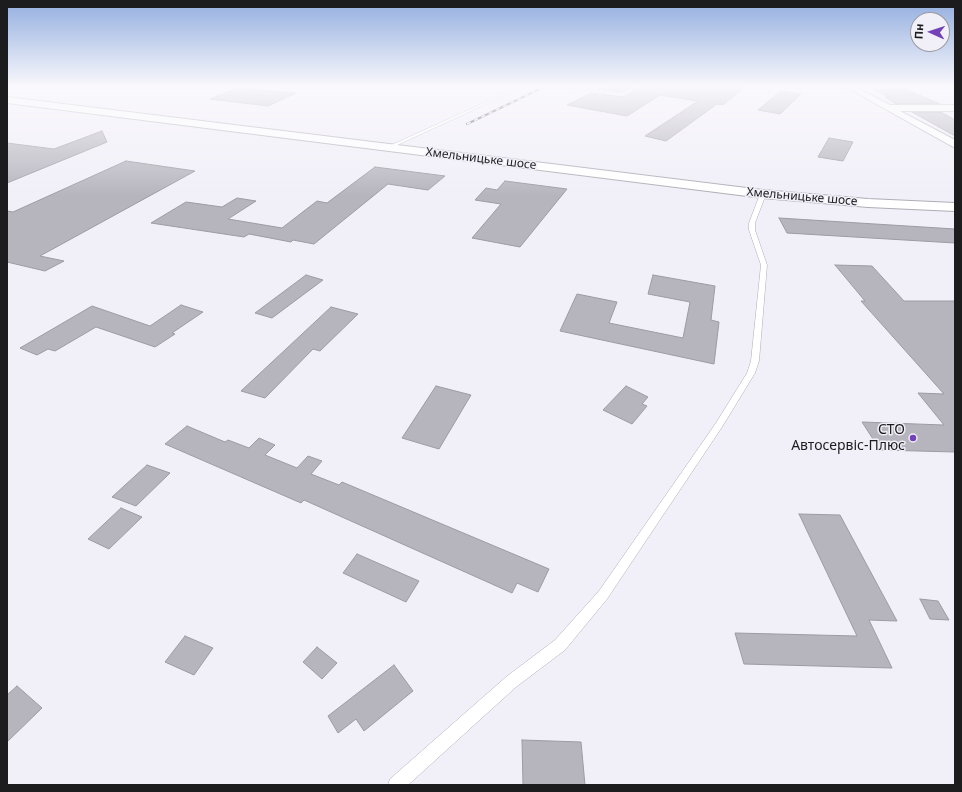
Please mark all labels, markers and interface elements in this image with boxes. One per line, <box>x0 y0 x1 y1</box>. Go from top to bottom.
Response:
north arrow <box>910 12 950 52</box>
text: Пн <box>911 23 926 40</box>
street label: Хмельницьке шосе <box>425 145 537 173</box>
street label: Хмельницьке шосе <box>746 185 858 209</box>
place label: СТО Автосервіс-Плюс <box>791 422 905 454</box>
marker: СТО Автосервіс-Плюс <box>908 433 918 443</box>

